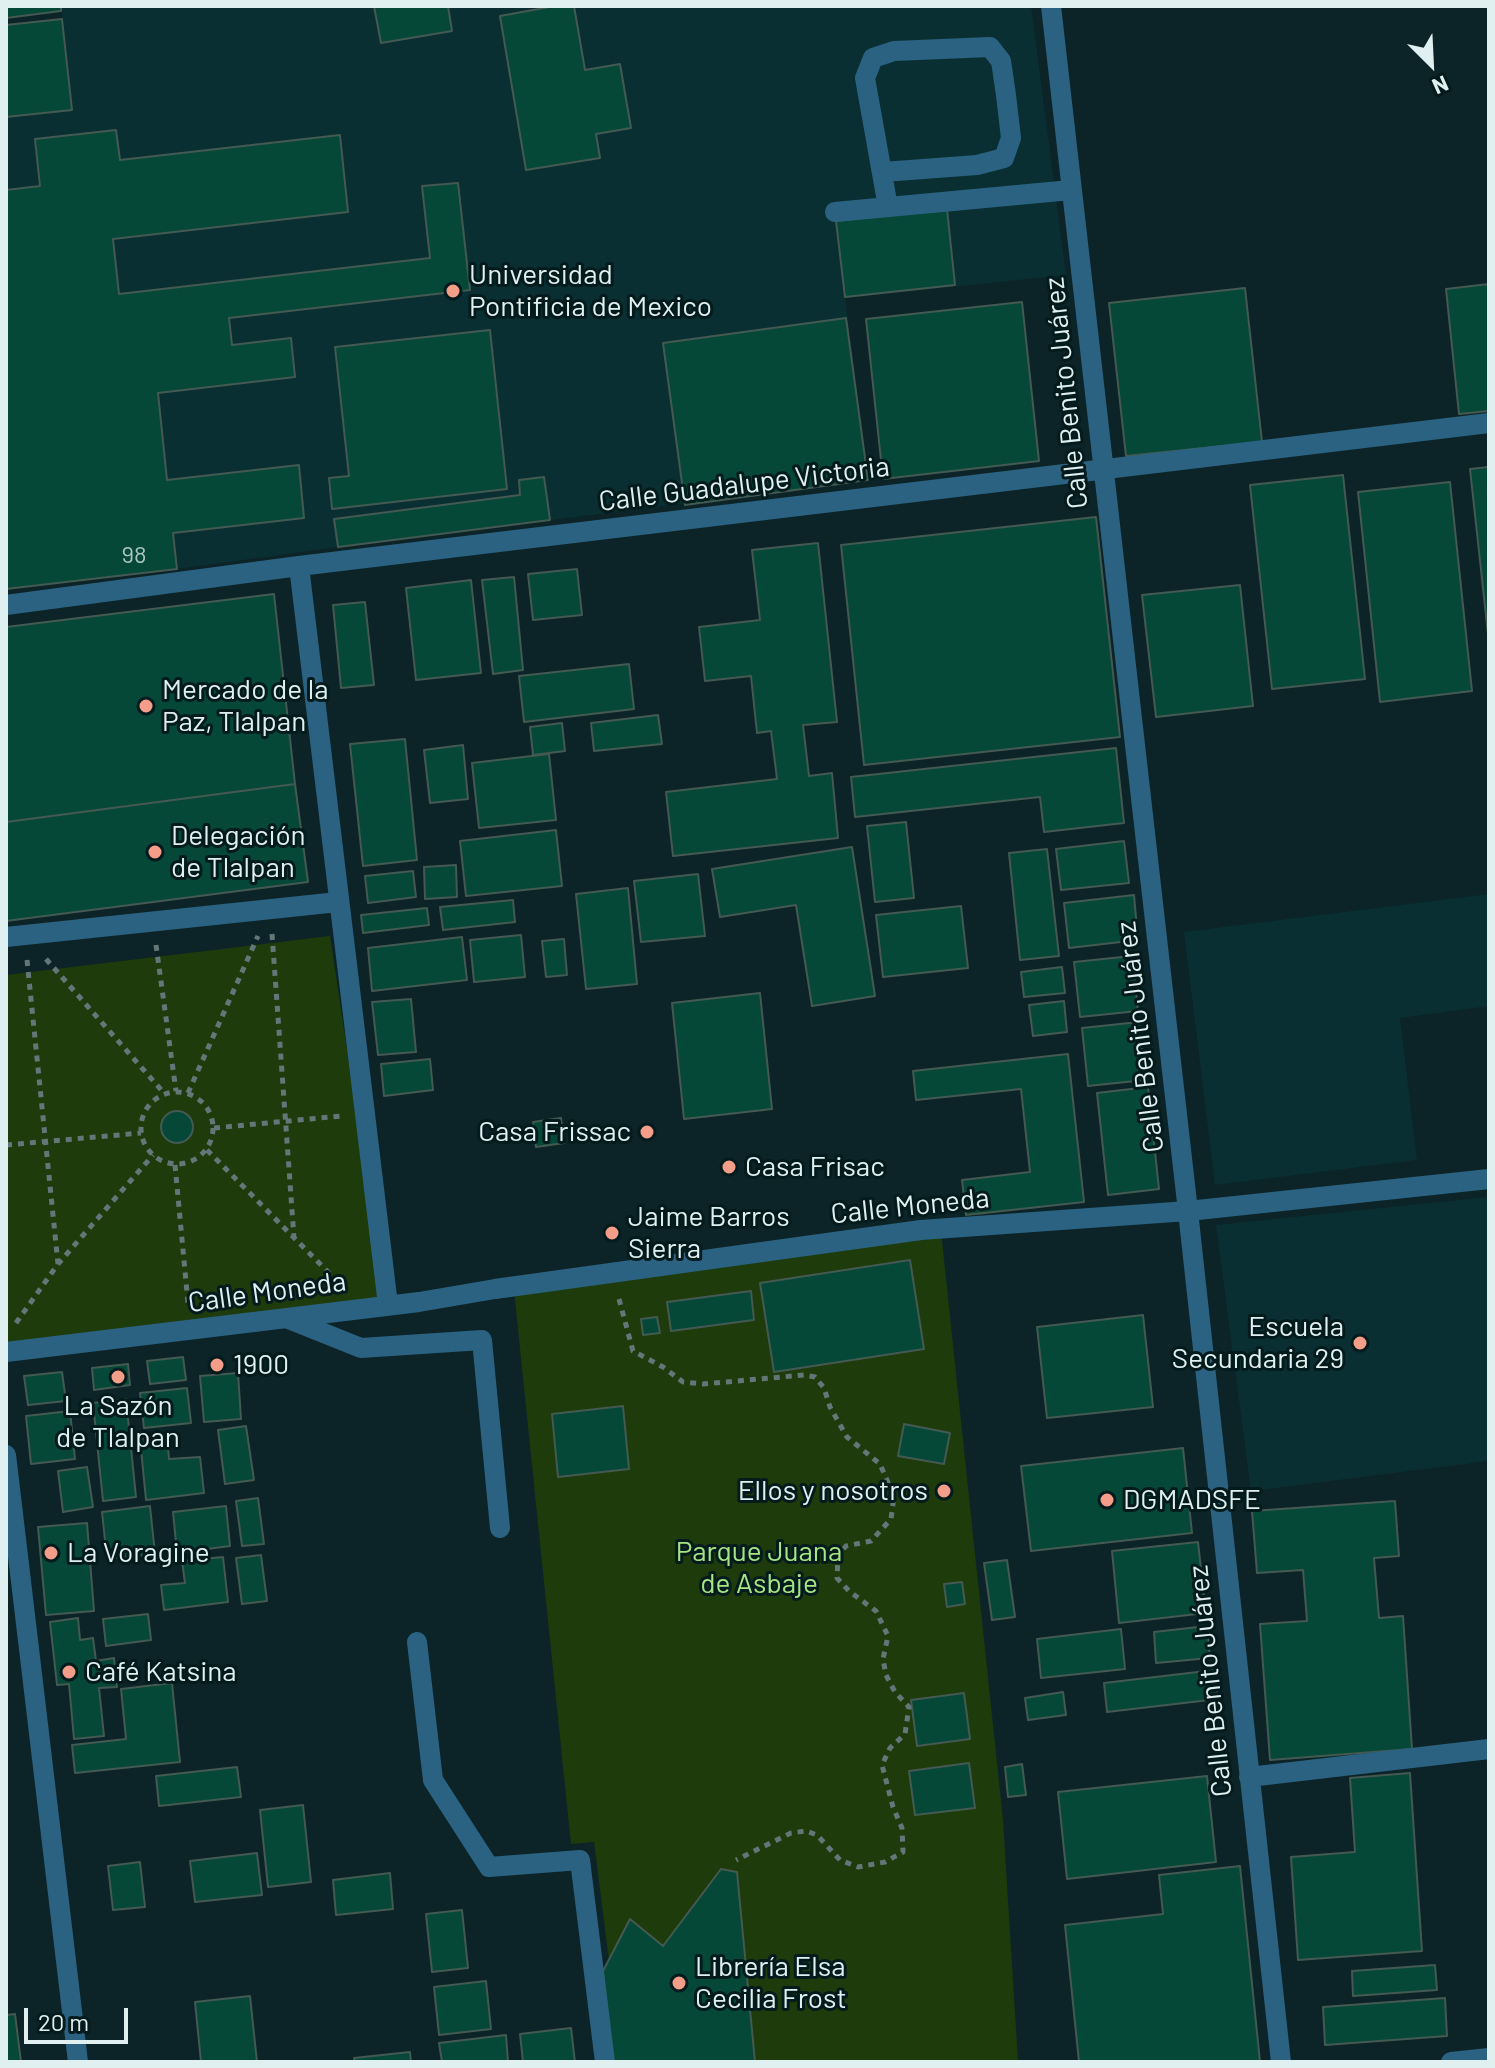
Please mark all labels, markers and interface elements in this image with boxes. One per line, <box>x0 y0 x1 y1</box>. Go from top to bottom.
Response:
north arrow <box>1391 24 1471 104</box>
text: N <box>1429 71 1453 101</box>
place label: Universidad Pontificia de Mexico <box>469 258 712 324</box>
street label: Calle Benito Juárez <box>1037 276 1095 510</box>
marker: Universidad Pontificia de Mexico <box>444 282 462 300</box>
street label: Calle Guadalupe Victoria <box>597 449 891 519</box>
house number: 98 <box>121 541 147 569</box>
place label: Mercado de la Paz, Tlalpan <box>162 673 329 739</box>
marker: Mercado de la Paz, Tlalpan <box>137 697 155 715</box>
place label: Delegación de Tlalpan <box>171 819 306 885</box>
marker: Delegación de Tlalpan <box>146 843 164 861</box>
street label: Calle Benito Juárez <box>1109 919 1171 1155</box>
place label: Casa Frissac <box>478 1115 631 1149</box>
marker: Casa Frissac <box>638 1123 656 1141</box>
place label: Casa Frisac <box>745 1150 885 1184</box>
marker: Casa Frisac <box>720 1158 738 1176</box>
street label: Calle Moneda <box>829 1181 991 1231</box>
place label: Jaime Barros Sierra <box>628 1200 790 1266</box>
marker: Jaime Barros Sierra <box>603 1224 621 1242</box>
street label: Calle Moneda <box>186 1264 348 1320</box>
place label: Escuela Secundaria 29 <box>1172 1310 1344 1376</box>
marker: Escuela Secundaria 29 <box>1351 1334 1369 1352</box>
place label: 1900 <box>233 1348 289 1382</box>
marker: 1900 <box>208 1356 226 1374</box>
marker: La Sazón de Tlalpan <box>109 1368 127 1386</box>
place label: La Sazón de Tlalpan <box>56 1389 180 1455</box>
place label: Ellos y nosotros <box>738 1474 928 1508</box>
marker: Ellos y nosotros <box>935 1482 953 1500</box>
place label: DGMADSFE <box>1123 1483 1261 1517</box>
marker: DGMADSFE <box>1098 1491 1116 1509</box>
park label: Parque Juana de Asbaje <box>676 1535 842 1601</box>
place label: La Voragine <box>67 1536 210 1570</box>
marker: La Voragine <box>42 1544 60 1562</box>
street label: Calle Benito Juárez <box>1181 1564 1239 1798</box>
place label: Café Katsina <box>85 1655 237 1689</box>
marker: Café Katsina <box>60 1663 78 1681</box>
place label: Librería Elsa Cecilia Frost <box>695 1950 847 2016</box>
marker: Librería Elsa Cecilia Frost <box>670 1974 688 1992</box>
scale bar <box>28 1992 132 2042</box>
text: 20 m <box>38 2007 89 2036</box>

